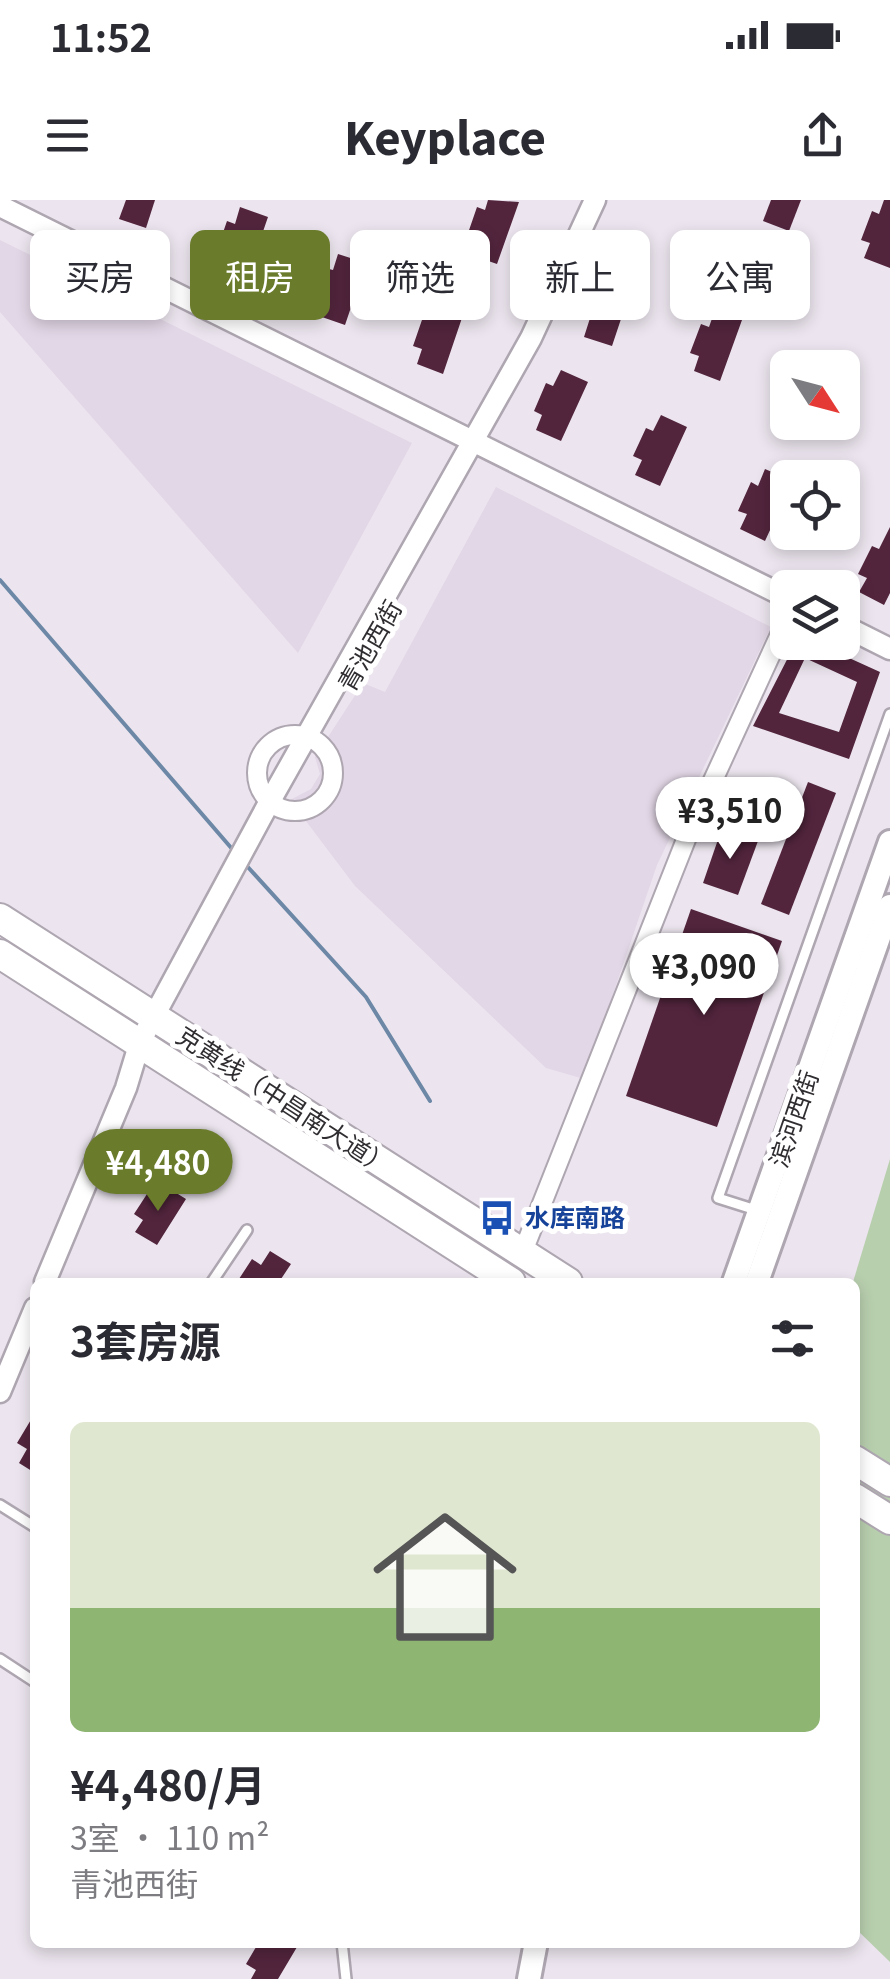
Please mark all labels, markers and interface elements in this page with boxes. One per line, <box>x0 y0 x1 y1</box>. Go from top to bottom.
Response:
text: 11:52 <box>50 8 152 63</box>
text: Keyplace <box>344 103 546 168</box>
icon: menu <box>40 108 95 163</box>
icon: share <box>795 108 850 163</box>
chip: 买房 <box>30 230 170 320</box>
chip: 租房 <box>190 230 330 320</box>
chip: 筛选 <box>350 230 490 320</box>
chip: 新上 <box>510 230 650 320</box>
chip: 公寓 <box>670 230 810 320</box>
north arrow <box>770 350 860 440</box>
map controls <box>770 350 860 660</box>
button: locate <box>770 460 860 550</box>
button: layers <box>770 570 860 660</box>
street label: 青池西街 <box>328 593 409 697</box>
pin: ¥3,510 <box>649 777 811 862</box>
text: ¥3,510 <box>678 786 782 832</box>
pin: ¥3,090 <box>623 933 785 1018</box>
text: ¥3,090 <box>652 942 756 988</box>
street label: 克黄线（中昌南大道） <box>170 1016 400 1183</box>
street label: 滨河西街 <box>759 1065 825 1171</box>
pin: ¥4,480 <box>77 1129 239 1214</box>
text: ¥4,480 <box>106 1138 210 1184</box>
place label: 水库南路 <box>525 1198 625 1234</box>
bus stop icon: 水库南路 <box>478 1199 516 1237</box>
text: 3套房源 <box>70 1308 221 1369</box>
icon: filters <box>765 1311 820 1366</box>
icon: home <box>355 1487 535 1667</box>
text: ¥4,480/月 <box>70 1752 266 1813</box>
text: 3室 · 110 m² <box>70 1813 269 1859</box>
text: 青池西街 <box>70 1859 198 1905</box>

